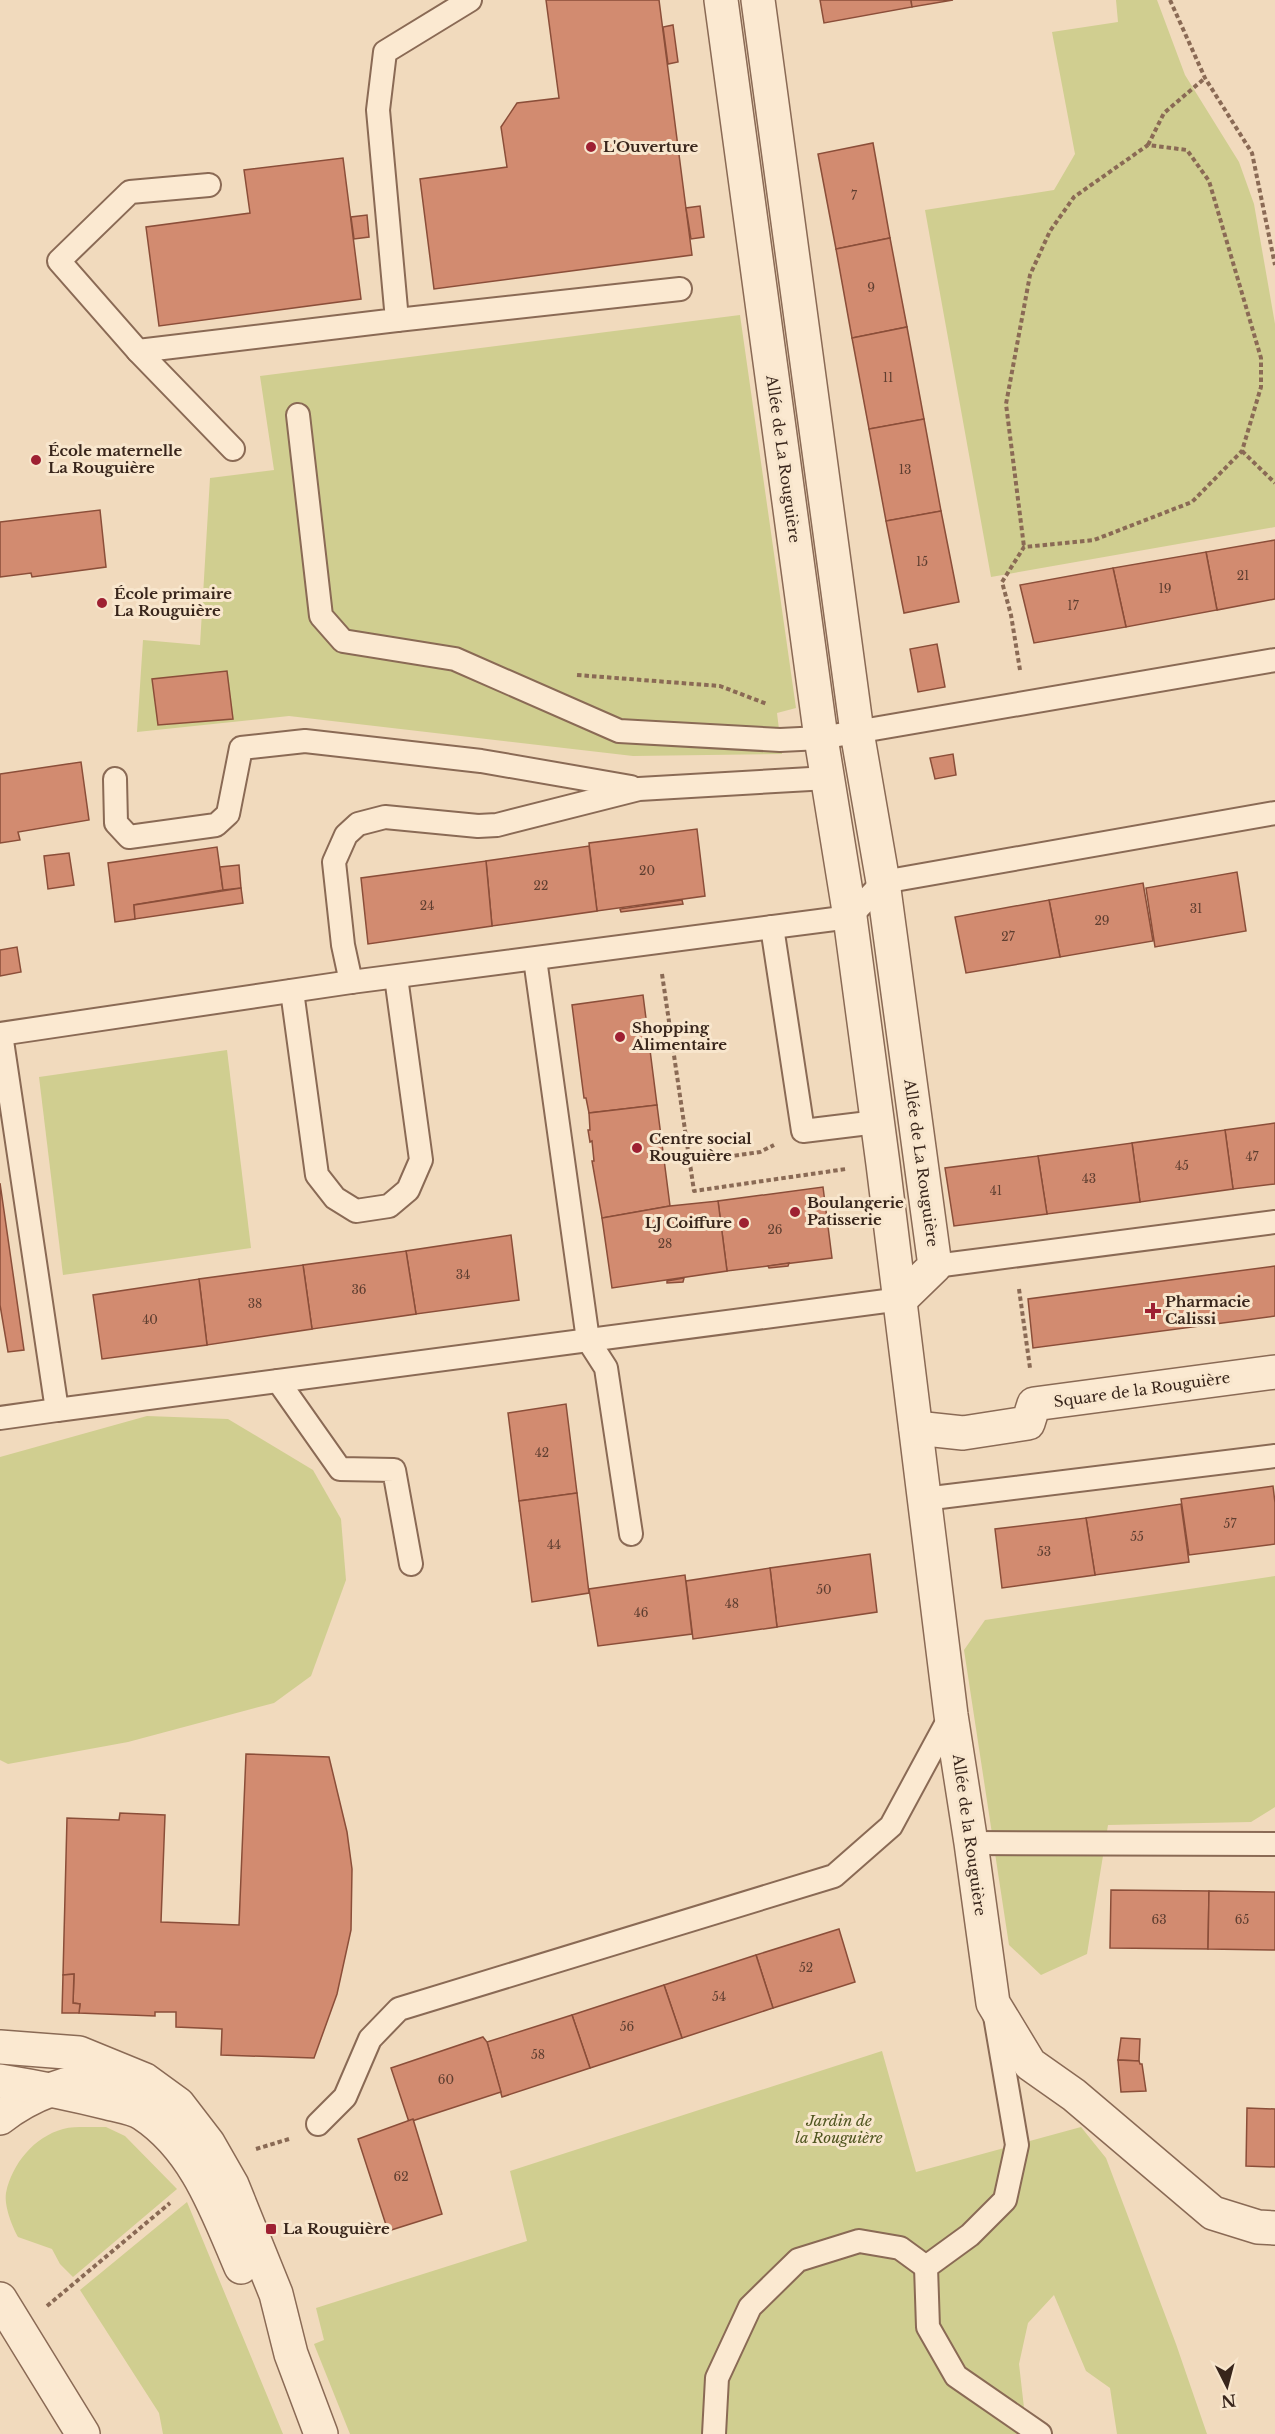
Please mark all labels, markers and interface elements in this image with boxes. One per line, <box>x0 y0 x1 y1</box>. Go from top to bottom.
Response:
place label: L'Ouverture <box>603 137 699 156</box>
marker: L'Ouverture <box>584 140 598 154</box>
house number: 7 <box>851 188 858 203</box>
house number: 9 <box>867 280 875 295</box>
house number: 11 <box>883 370 893 385</box>
street label: Allée de La Rouguière <box>762 373 805 544</box>
place label: École maternelle La Rouguière <box>48 441 182 477</box>
marker: École maternelle La Rouguière <box>29 453 43 467</box>
house number: 13 <box>899 462 911 477</box>
house number: 15 <box>916 554 928 569</box>
house number: 21 <box>1237 568 1249 583</box>
house number: 19 <box>1158 581 1172 596</box>
place label: École primaire La Rouguière <box>114 584 232 620</box>
marker: École primaire La Rouguière <box>95 596 109 610</box>
house number: 17 <box>1067 598 1080 613</box>
house number: 20 <box>639 863 655 878</box>
house number: 22 <box>534 878 548 893</box>
house number: 24 <box>420 898 434 913</box>
house number: 31 <box>1190 901 1202 916</box>
house number: 29 <box>1094 913 1110 928</box>
house number: 27 <box>1001 929 1016 944</box>
place label: Shopping Alimentaire <box>631 1018 727 1054</box>
marker: Shopping Alimentaire <box>613 1030 627 1044</box>
street label: Allée de La Rouguière <box>900 1077 943 1248</box>
place label: Centre social Rouguière <box>649 1129 752 1165</box>
marker: Centre social Rouguière <box>630 1141 644 1155</box>
house number: 47 <box>1245 1149 1259 1164</box>
house number: 45 <box>1175 1158 1189 1173</box>
house number: 43 <box>1082 1171 1096 1186</box>
house number: 41 <box>990 1183 1002 1198</box>
place label: Boulangerie Patisserie <box>807 1193 904 1229</box>
marker: Boulangerie Patisserie <box>788 1205 802 1219</box>
place label: LJ Coiffure <box>645 1213 732 1232</box>
marker: LJ Coiffure <box>737 1216 751 1230</box>
house number: 26 <box>767 1222 783 1237</box>
house number: 28 <box>658 1236 672 1251</box>
house number: 34 <box>456 1267 470 1282</box>
house number: 36 <box>351 1282 367 1297</box>
place label: Pharmacie Calissi <box>1165 1292 1251 1328</box>
house number: 38 <box>248 1296 262 1311</box>
marker: Pharmacie Calissi <box>1146 1304 1160 1318</box>
house number: 40 <box>142 1312 158 1327</box>
street label: Square de la Rouguière <box>1053 1368 1231 1411</box>
house number: 42 <box>535 1445 549 1460</box>
house number: 57 <box>1224 1516 1237 1531</box>
house number: 55 <box>1130 1529 1144 1544</box>
house number: 44 <box>547 1537 561 1552</box>
house number: 53 <box>1037 1544 1051 1559</box>
house number: 50 <box>816 1582 832 1597</box>
house number: 48 <box>725 1596 739 1611</box>
house number: 46 <box>634 1605 649 1620</box>
street label: Allée de la Rouguière <box>949 1752 990 1917</box>
house number: 63 <box>1151 1912 1167 1927</box>
house number: 65 <box>1235 1912 1249 1927</box>
house number: 52 <box>799 1960 813 1975</box>
house number: 54 <box>712 1989 726 2004</box>
house number: 56 <box>620 2019 635 2034</box>
house number: 58 <box>531 2047 545 2062</box>
house number: 60 <box>438 2072 454 2087</box>
park label: Jardin de la Rouguière <box>795 2111 883 2147</box>
house number: 62 <box>393 2169 409 2184</box>
place label: La Rouguière <box>283 2219 390 2238</box>
marker: La Rouguière <box>264 2222 278 2236</box>
north arrow <box>1197 2356 1257 2416</box>
text: N <box>1220 2390 1237 2412</box>

